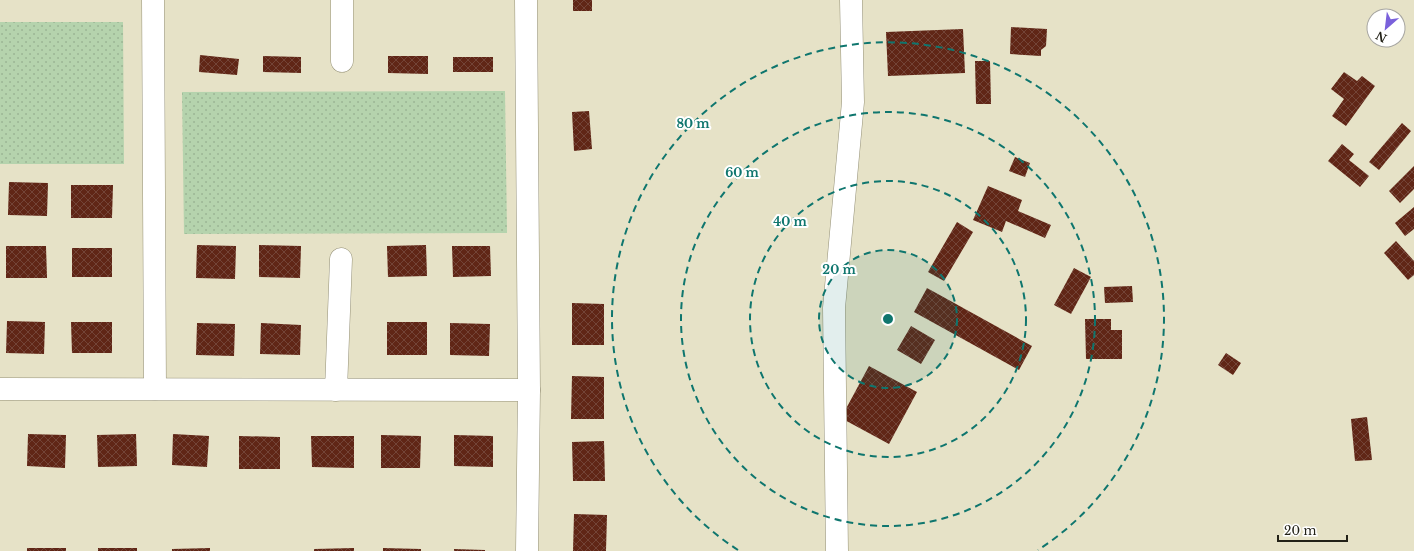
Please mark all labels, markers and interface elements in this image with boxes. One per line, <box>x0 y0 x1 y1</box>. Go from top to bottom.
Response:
north arrow <box>1366 8 1406 48</box>
text: N <box>1373 28 1389 45</box>
text: 80 m <box>676 116 710 131</box>
text: 60 m <box>725 165 760 180</box>
text: 40 m <box>773 214 807 229</box>
text: 20 m <box>822 262 856 277</box>
centre of rings <box>881 312 895 326</box>
scale bar <box>1278 517 1347 543</box>
text: 20 m <box>1284 523 1316 538</box>

